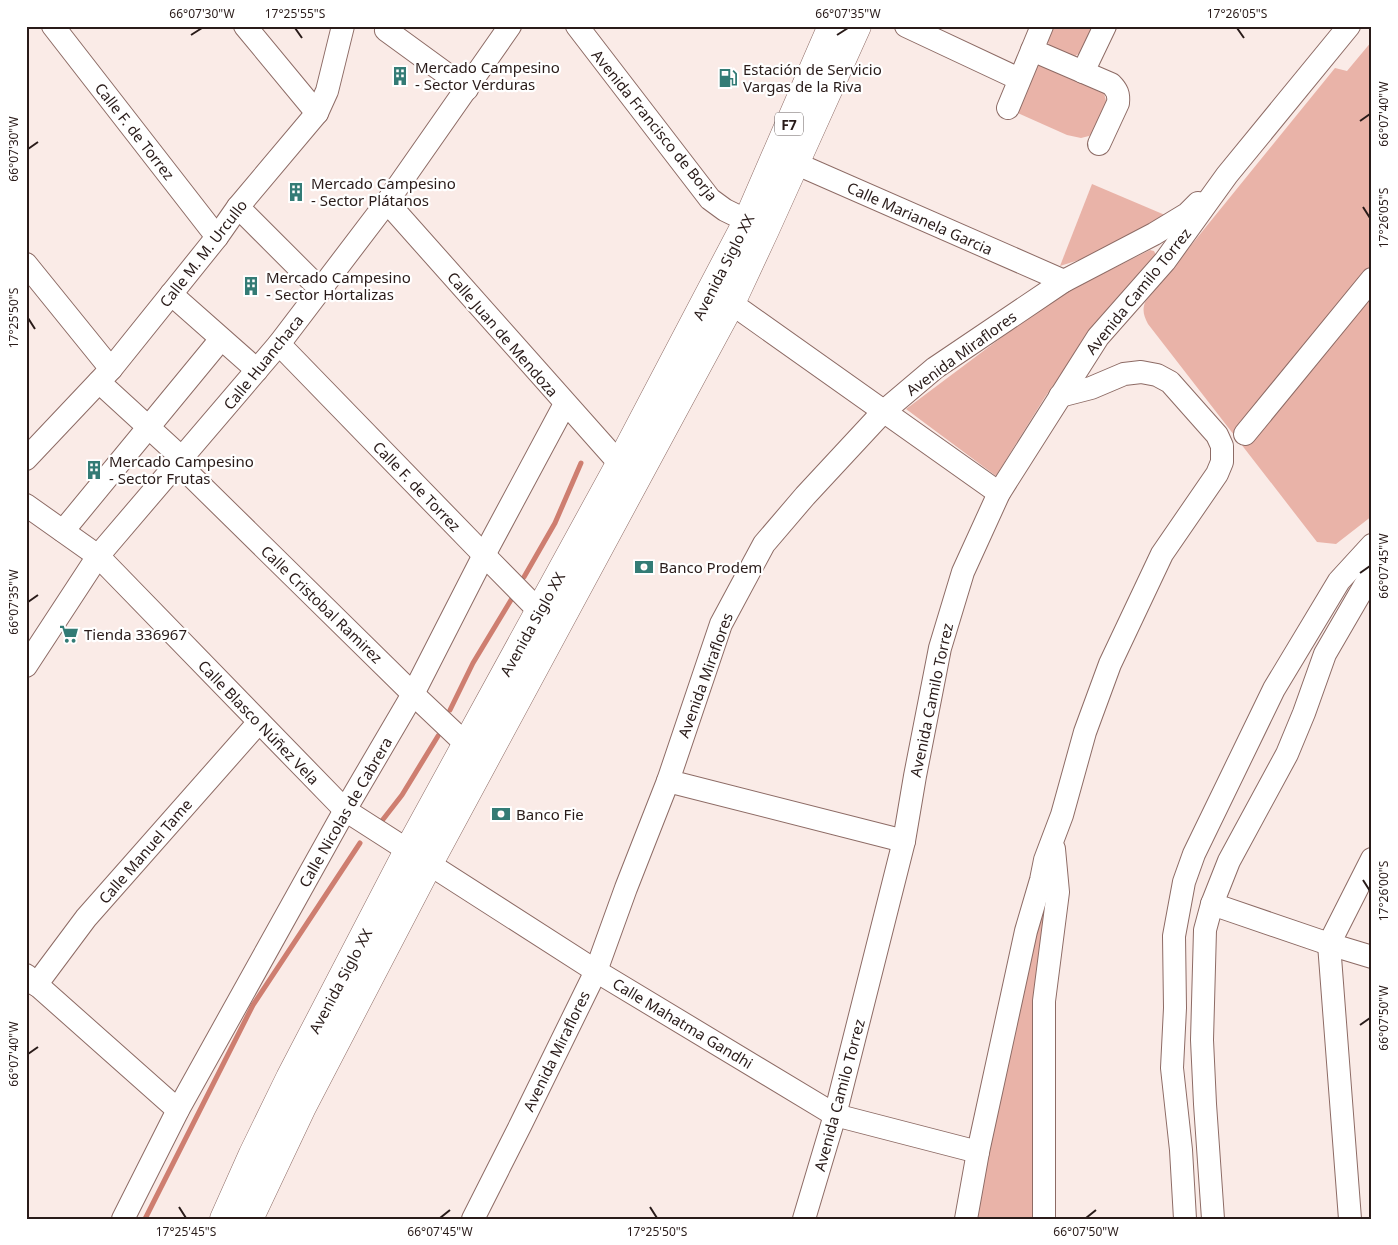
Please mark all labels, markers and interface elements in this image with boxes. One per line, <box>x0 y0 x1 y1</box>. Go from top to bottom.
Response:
text: 66°07'30"W <box>169 5 235 22</box>
text: 17°25'55"S <box>265 5 326 22</box>
text: 66°07'35"W <box>815 5 881 22</box>
text: 17°26'05"S <box>1207 5 1268 22</box>
street label: Avenida Francisco de Borja <box>588 45 722 205</box>
place label: Mercado Campesino - Sector Verduras <box>415 57 560 94</box>
place label: Estación de Servicio Vargas de la Riva <box>743 59 882 96</box>
building icon: Mercado Campesino - Sector Verduras <box>389 65 411 87</box>
fuel station icon: Estación de Servicio Vargas de la Riva <box>717 67 739 89</box>
street label: Calle F. de Torrez <box>91 78 179 184</box>
text: 66°07'40"W <box>1375 81 1392 147</box>
road number: F7 <box>775 112 803 136</box>
text: 66°07'30"W <box>5 116 22 182</box>
place label: Mercado Campesino - Sector Plátanos <box>311 173 456 210</box>
street label: Calle Marianela Garcia <box>844 177 996 259</box>
building icon: Mercado Campesino - Sector Plátanos <box>285 181 307 203</box>
text: 17°26'05"S <box>1375 187 1392 248</box>
street label: Calle M. M. Urcullo <box>155 195 251 311</box>
street label: Avenida Siglo XX <box>688 211 758 323</box>
street label: Avenida Camilo Torrez <box>1081 224 1195 358</box>
place label: Mercado Campesino - Sector Hortalizas <box>266 267 411 304</box>
street label: Calle Juan de Mendoza <box>443 267 563 401</box>
building icon: Mercado Campesino - Sector Hortalizas <box>240 275 262 297</box>
text: 17°25'50"S <box>5 287 22 348</box>
street label: Avenida Miraflores <box>902 306 1020 400</box>
street label: Calle Huanchaca <box>219 310 307 414</box>
street label: Calle F. de Torrez <box>369 437 465 535</box>
place label: Mercado Campesino - Sector Frutas <box>109 451 254 488</box>
building icon: Mercado Campesino - Sector Frutas <box>83 459 105 481</box>
text: 66°07'45"W <box>1375 533 1392 599</box>
street label: Calle Cristobal Ramirez <box>257 541 387 667</box>
bank icon: Banco Prodem <box>633 556 655 578</box>
place label: Banco Prodem <box>659 557 762 577</box>
street label: Avenida Siglo XX <box>495 568 569 680</box>
text: 66°07'35"W <box>5 569 22 635</box>
street label: Avenida Miraflores <box>673 610 737 740</box>
street label: Avenida Camilo Torrez <box>905 621 957 779</box>
supermarket icon: Tienda 336967 <box>58 623 80 645</box>
place label: Tienda 336967 <box>84 624 187 644</box>
street label: Calle Blasco Núñez Vela <box>194 655 324 789</box>
street label: Calle Nicolas de Cabrera <box>294 733 396 891</box>
street label: Calle Manuel Tame <box>94 794 196 908</box>
bank icon: Banco Fie <box>490 803 512 825</box>
place label: Banco Fie <box>516 804 584 824</box>
text: 17°26'00"S <box>1375 860 1392 921</box>
street label: Avenida Siglo XX <box>304 925 376 1037</box>
street label: Calle Mahatma Gandhi <box>609 973 757 1073</box>
text: 66°07'50"W <box>1375 985 1392 1051</box>
street label: Avenida Miraflores <box>518 987 594 1115</box>
street label: Avenida Camilo Torrez <box>809 1017 869 1173</box>
text: 66°07'40"W <box>5 1021 22 1087</box>
text: 17°25'45"S <box>156 1223 217 1240</box>
text: 66°07'45"W <box>407 1223 473 1240</box>
text: 17°25'50"S <box>627 1223 688 1240</box>
text: 66°07'50"W <box>1053 1223 1119 1240</box>

